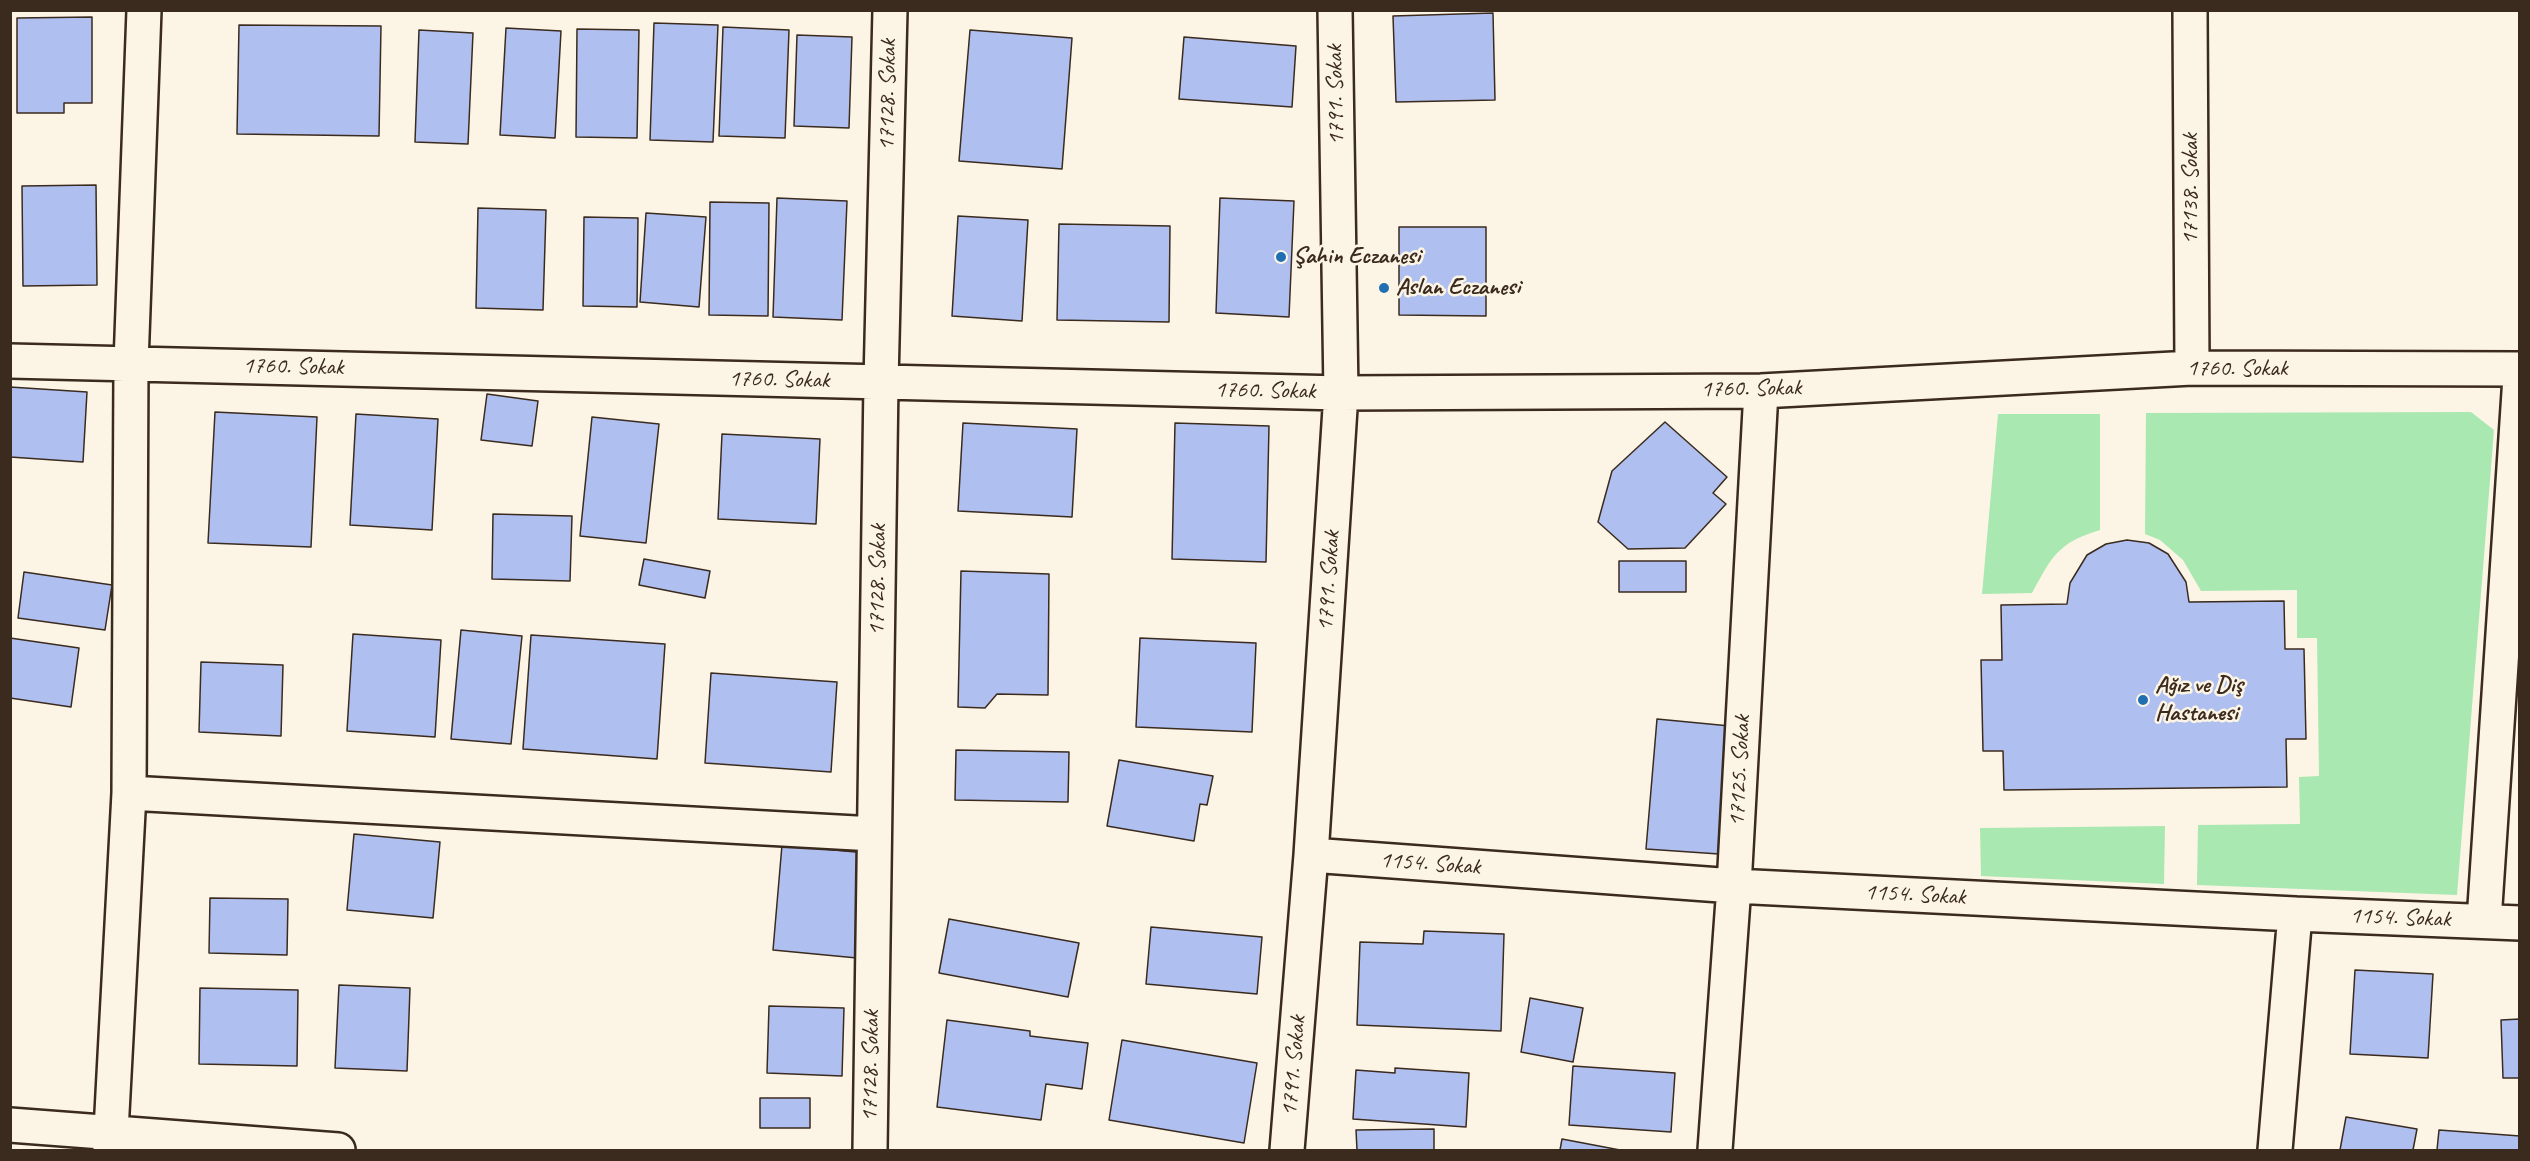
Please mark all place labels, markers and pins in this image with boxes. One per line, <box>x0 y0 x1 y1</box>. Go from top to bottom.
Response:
place label: Şahin Eczanesi <box>1293 243 1420 271</box>
marker: Şahin Eczanesi <box>1274 250 1288 264</box>
place label: Aslan Eczanesi <box>1396 274 1520 302</box>
marker: Aslan Eczanesi <box>1377 281 1391 295</box>
place label: Ağız ve Diş Hastanesi <box>2155 672 2243 728</box>
marker: Ağız ve Diş Hastanesi <box>2136 693 2150 707</box>

